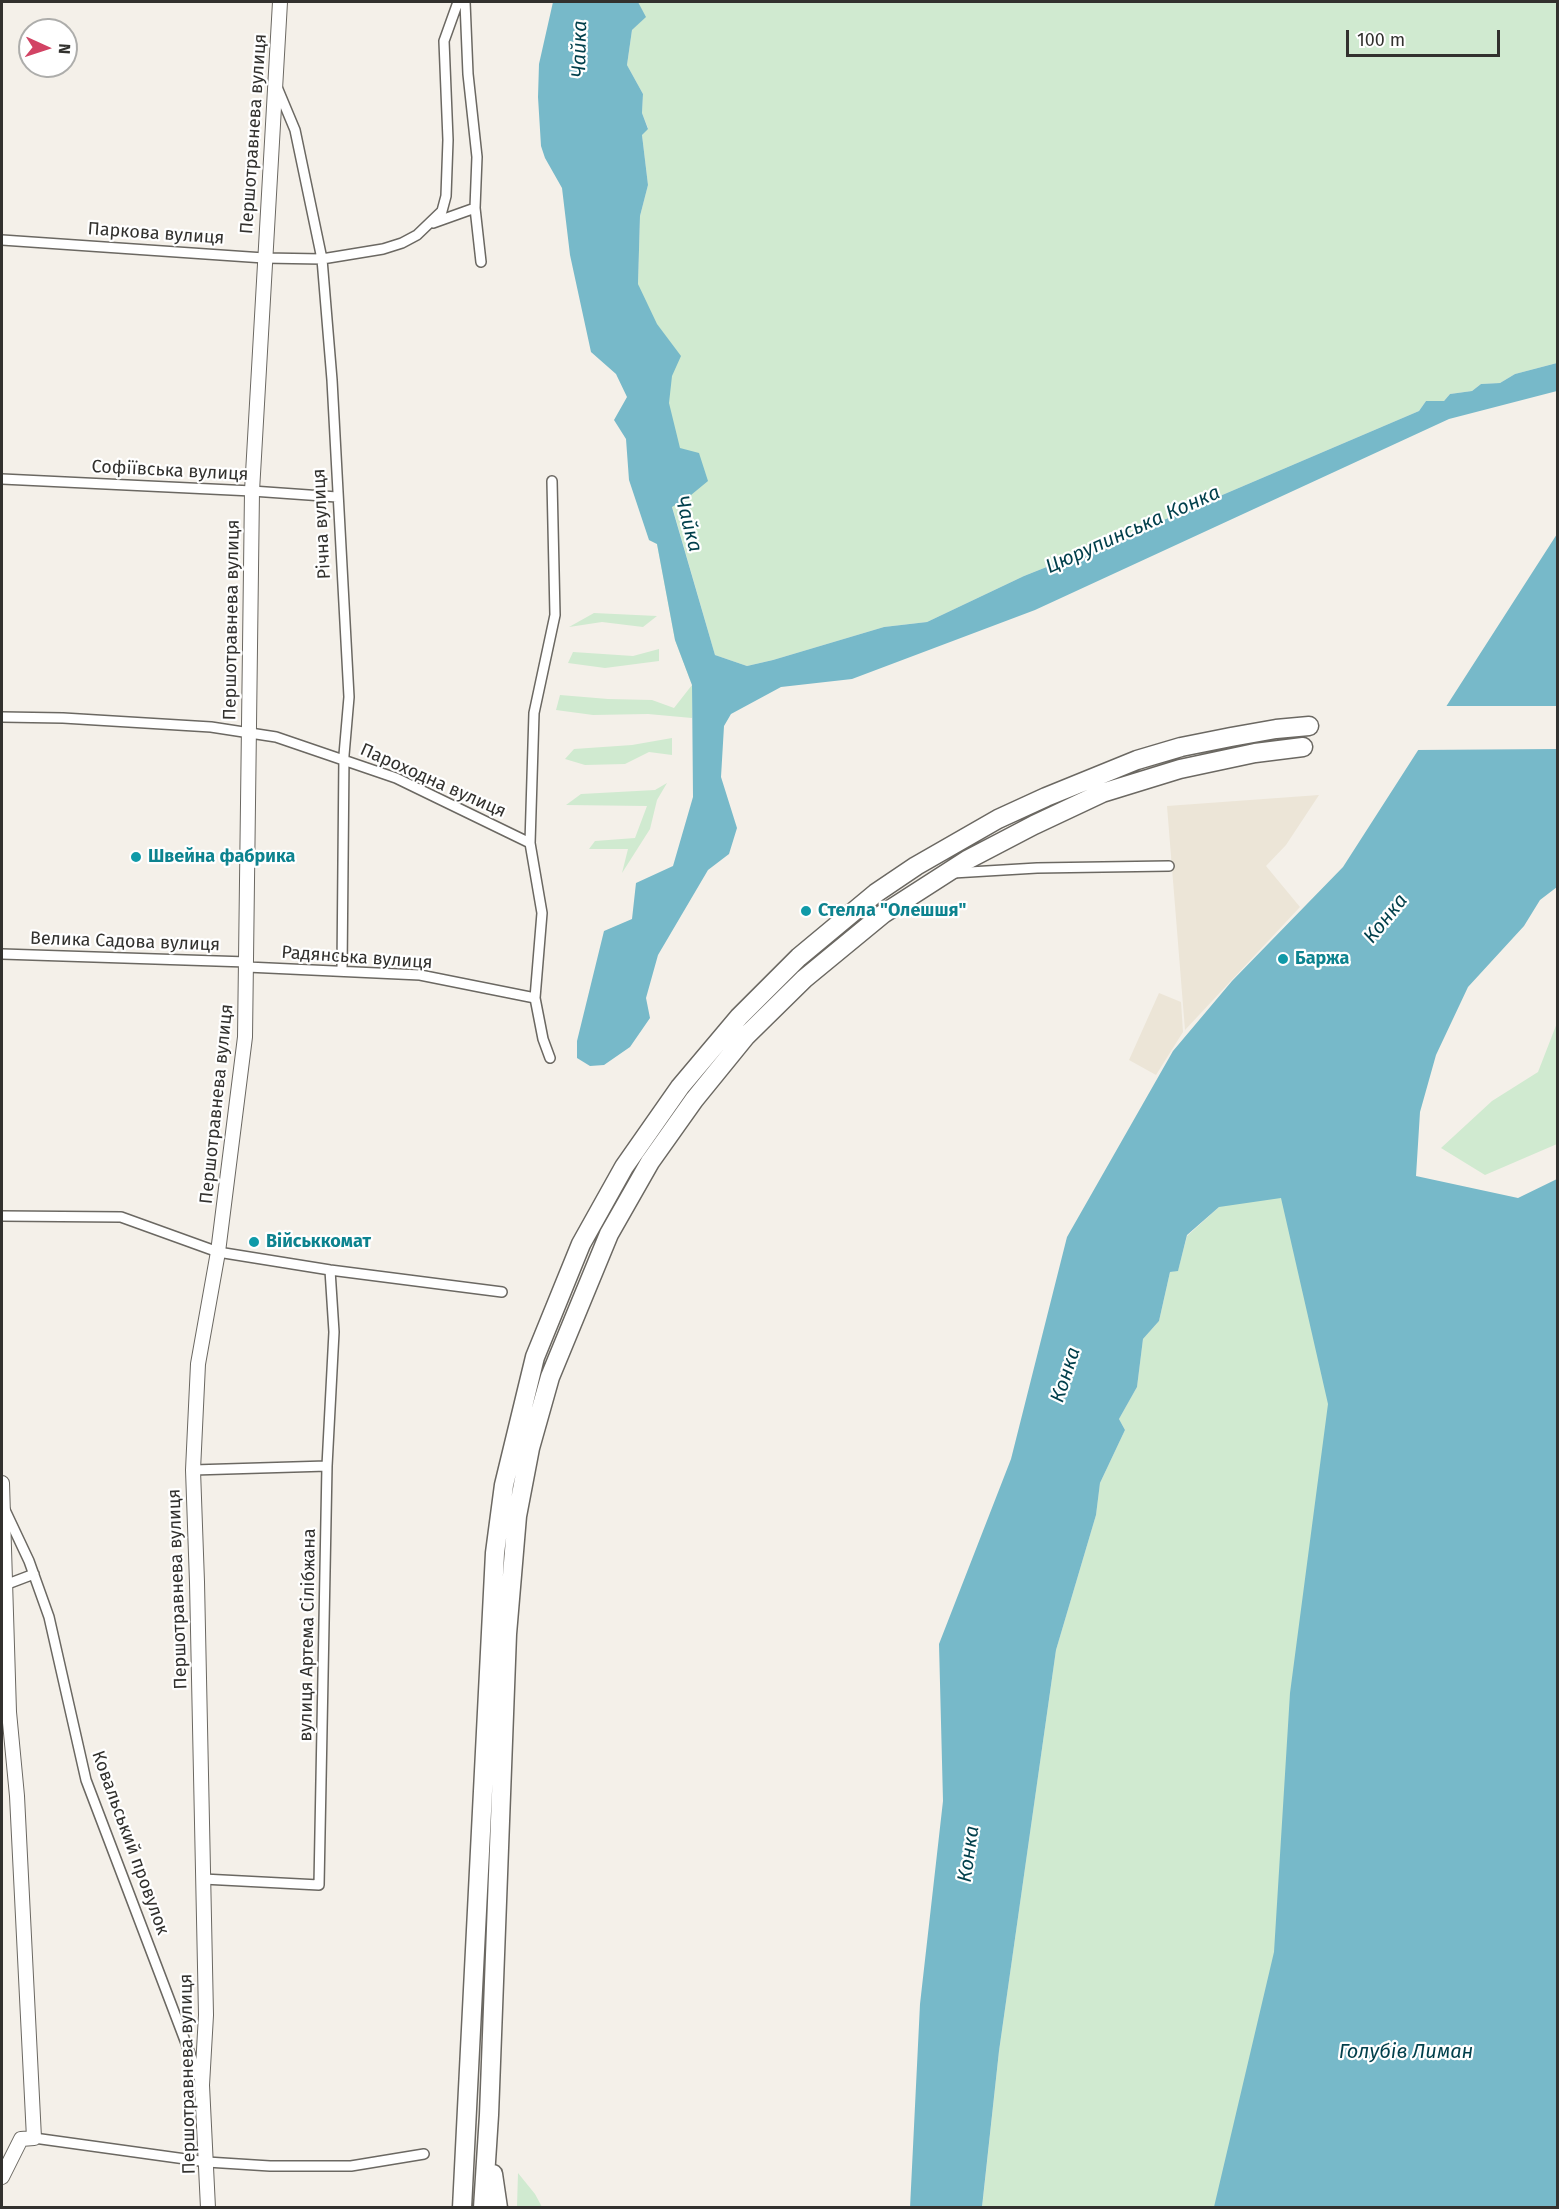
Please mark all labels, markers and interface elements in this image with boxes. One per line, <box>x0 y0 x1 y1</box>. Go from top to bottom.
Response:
north arrow <box>18 18 78 78</box>
scale bar <box>1349 18 1504 56</box>
water label: Чайка <box>568 20 592 78</box>
text: 100 m <box>1357 29 1405 51</box>
street label: Першотравнева вулиця <box>236 33 272 235</box>
text: N <box>55 43 74 55</box>
street label: Паркова вулиця <box>87 218 225 250</box>
street label: Софіївська вулиця <box>91 456 249 486</box>
street label: Річна вулиця <box>308 468 336 580</box>
water label: Цюрупинська Конка <box>1042 481 1224 579</box>
water label: Чайка <box>669 493 707 555</box>
street label: Першотравнева вулиця <box>219 519 245 721</box>
street label: Пароходна вулиця <box>357 739 509 823</box>
place label: Швейна фабрика <box>148 846 295 868</box>
marker: Швейна фабрика <box>129 850 143 864</box>
water label: Конка <box>1359 889 1413 949</box>
place label: Стелла "Олешшя" <box>818 900 966 922</box>
marker: Стелла "Олешшя" <box>799 904 813 918</box>
street label: Велика Садова вулиця <box>30 928 220 956</box>
street label: Радянська вулиця <box>281 942 433 974</box>
place label: Баржа <box>1295 948 1349 970</box>
marker: Баржа <box>1276 952 1290 966</box>
street label: Першотравнева вулиця <box>196 1003 238 1205</box>
place label: Військкомат <box>266 1231 371 1253</box>
marker: Військкомат <box>247 1235 261 1249</box>
water label: Конка <box>1046 1344 1086 1406</box>
street label: Першотравнева вулиця <box>164 1488 192 1690</box>
street label: вулиця Артема Сілібжана <box>295 1528 321 1742</box>
street label: Ковальський провулок <box>87 1748 173 1938</box>
water label: Конка <box>953 1824 985 1884</box>
street label: Першотравнева вулиця <box>175 1973 201 2175</box>
water label: Голубів Лиман <box>1339 2040 1473 2064</box>

